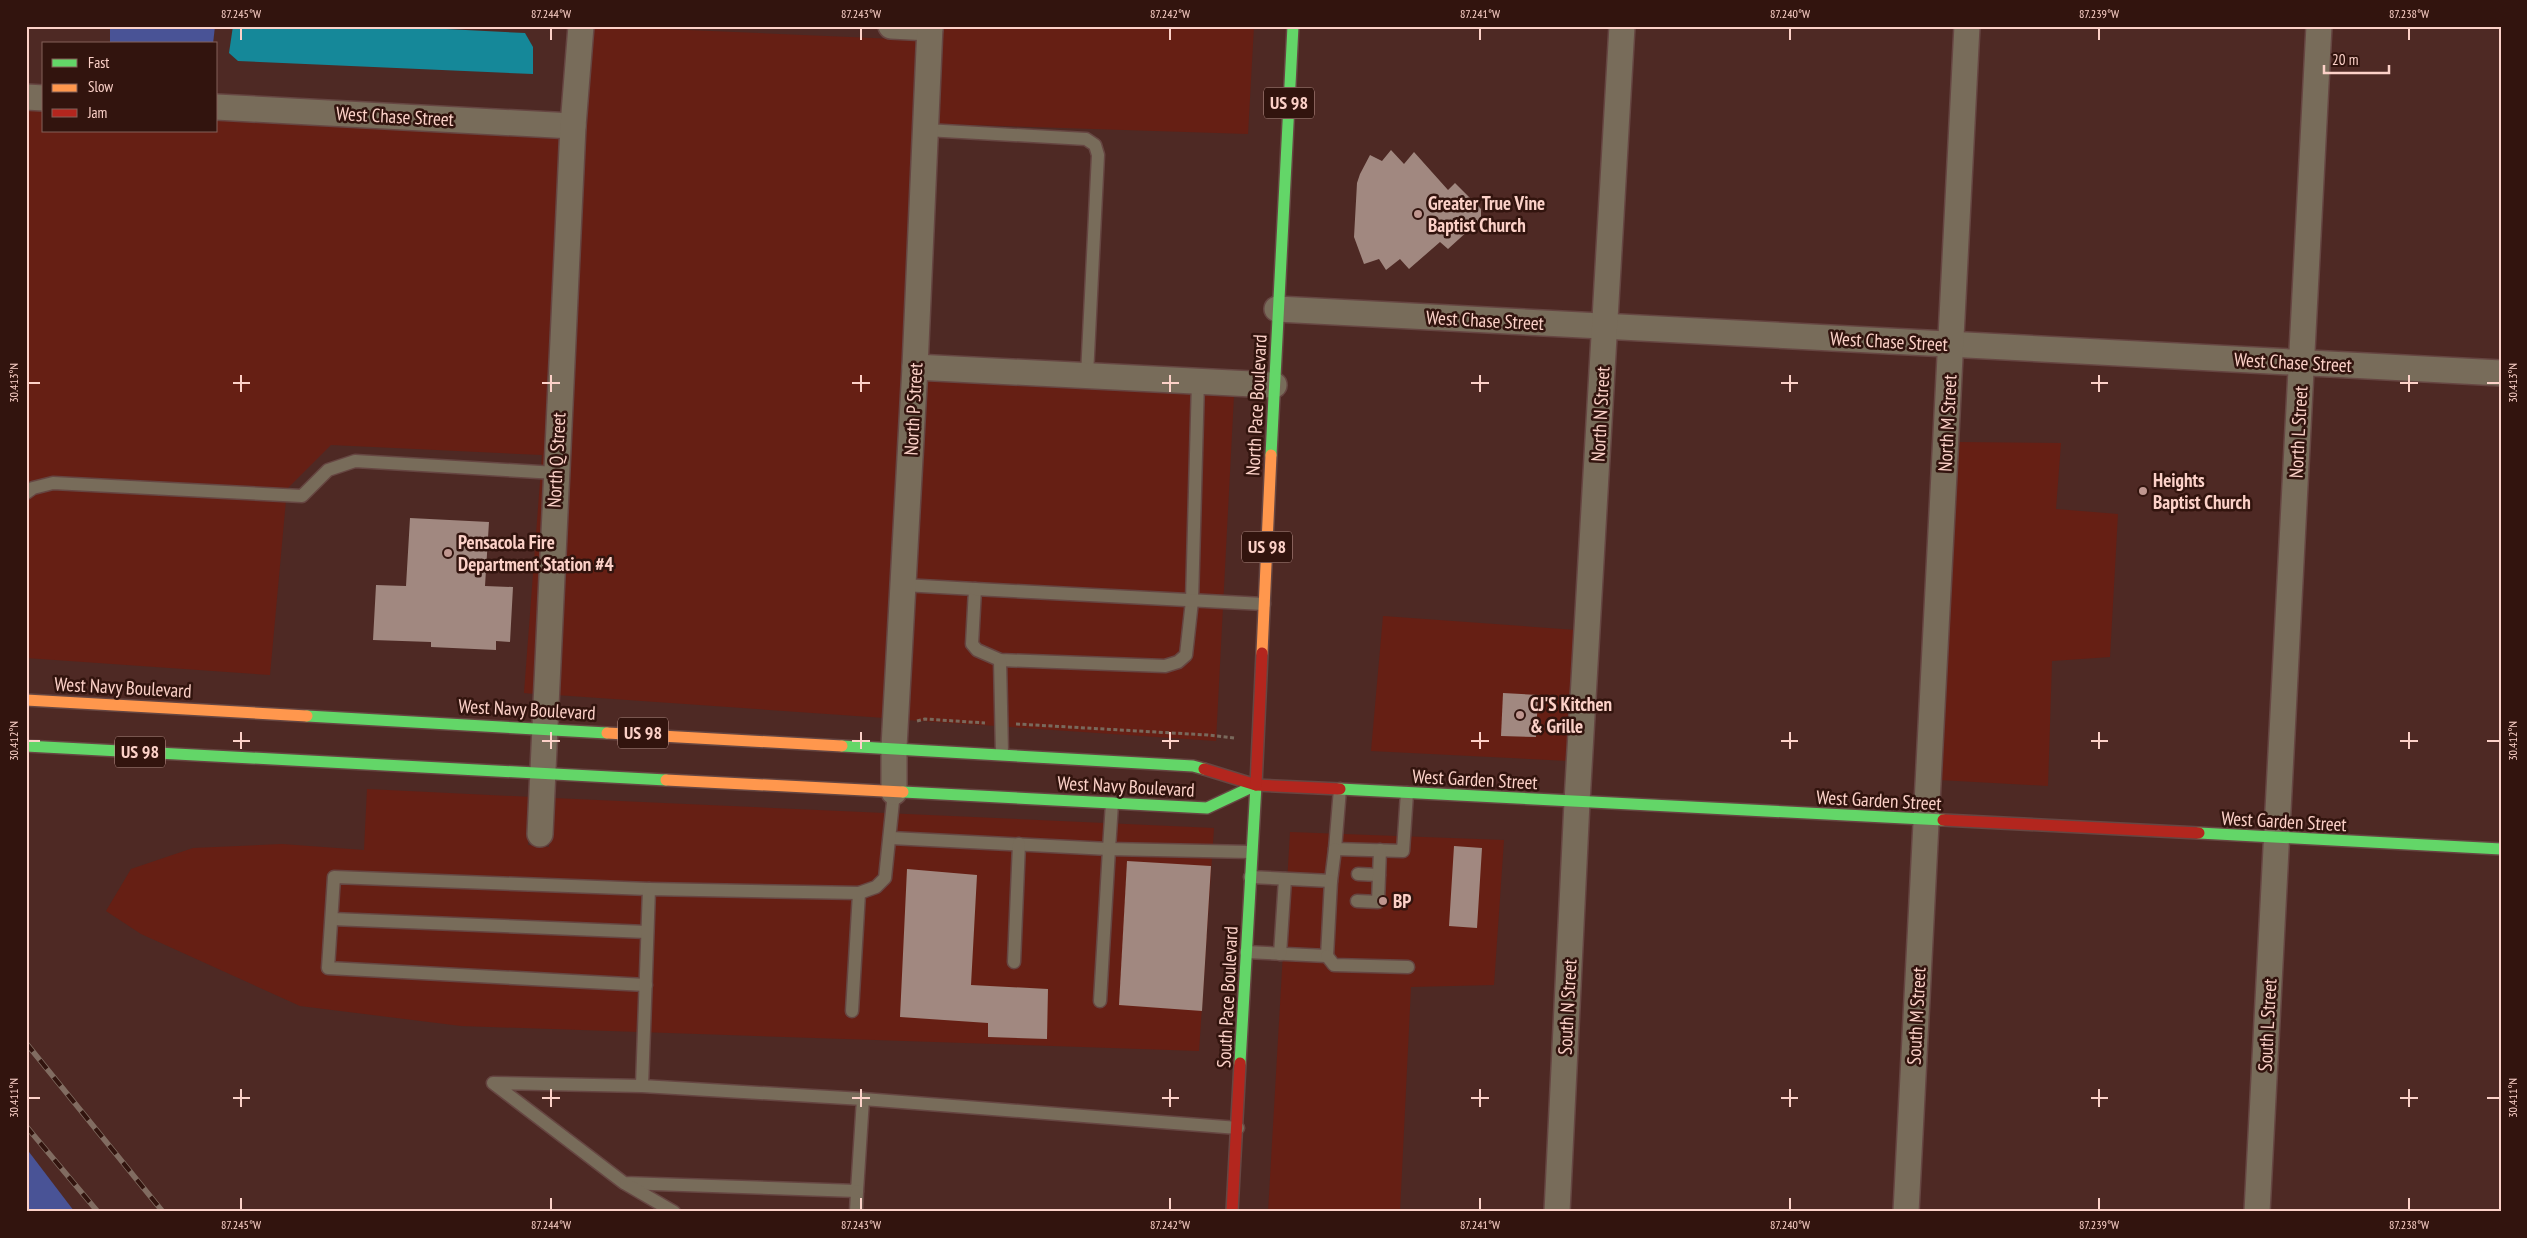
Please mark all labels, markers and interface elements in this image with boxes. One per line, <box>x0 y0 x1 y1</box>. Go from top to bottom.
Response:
text: 87.245°W <box>221 6 261 21</box>
text: 87.244°W <box>531 6 571 21</box>
text: 87.243°W <box>841 6 881 21</box>
text: 87.242°W <box>1150 6 1190 21</box>
text: 87.241°W <box>1460 6 1500 21</box>
text: 87.240°W <box>1770 6 1810 21</box>
text: 87.239°W <box>2079 6 2119 21</box>
text: 87.238°W <box>2389 6 2429 21</box>
legend <box>42 42 218 132</box>
scale bar <box>2324 42 2390 74</box>
text: 20 m <box>2332 50 2358 69</box>
text: Fast <box>88 53 109 72</box>
text: Slow <box>88 77 113 96</box>
road number: US 98 <box>1264 88 1314 119</box>
street label: West Chase Street <box>335 101 455 131</box>
text: Jam <box>87 103 107 122</box>
place label: Greater True Vine Baptist Church <box>1428 191 1545 237</box>
marker: Greater True Vine Baptist Church <box>1412 208 1424 220</box>
street label: West Chase Street <box>1425 305 1545 335</box>
street label: West Chase Street <box>1829 326 1949 356</box>
street label: North Pace Boulevard <box>1240 334 1272 476</box>
street label: West Chase Street <box>2233 347 2353 377</box>
street label: North P Street <box>899 361 927 456</box>
text: 30.413°N <box>6 363 21 403</box>
text: 30.413°N <box>2505 363 2520 403</box>
street label: North N Street <box>1586 365 1615 462</box>
street label: North M Street <box>1932 373 1962 472</box>
street label: North L Street <box>2284 385 2312 479</box>
street label: North Q Street <box>542 411 571 508</box>
place label: Heights Baptist Church <box>2153 468 2251 514</box>
marker: Heights Baptist Church <box>2137 485 2149 497</box>
place label: Pensacola Fire Department Station #4 <box>458 530 613 576</box>
road number: US 98 <box>1242 532 1292 562</box>
marker: Pensacola Fire Department Station #4 <box>442 547 454 559</box>
street label: West Navy Boulevard <box>54 671 192 703</box>
place label: CJ'S Kitchen & Grille <box>1530 692 1612 738</box>
street label: West Navy Boulevard <box>458 693 596 725</box>
marker: CJ'S Kitchen & Grille <box>1514 709 1526 721</box>
road number: US 98 <box>618 718 668 748</box>
text: 30.412°N <box>6 721 21 761</box>
text: 30.412°N <box>2505 721 2520 761</box>
road number: US 98 <box>115 736 165 768</box>
street label: West Garden Street <box>1412 764 1539 794</box>
street label: West Navy Boulevard <box>1057 770 1195 802</box>
street label: West Garden Street <box>1816 785 1943 815</box>
street label: West Garden Street <box>2221 806 2348 836</box>
place label: BP <box>1393 889 1411 913</box>
marker: BP <box>1377 895 1389 907</box>
street label: South Pace Boulevard <box>1211 926 1243 1068</box>
street label: South N Street <box>1553 958 1582 1055</box>
street label: South M Street <box>1901 966 1931 1065</box>
street label: South L Street <box>2253 977 2281 1072</box>
text: 30.411°N <box>6 1078 21 1118</box>
text: 30.411°N <box>2505 1078 2520 1118</box>
text: 87.245°W <box>221 1217 261 1232</box>
text: 87.244°W <box>531 1217 571 1232</box>
text: 87.243°W <box>841 1217 881 1232</box>
text: 87.242°W <box>1150 1217 1190 1232</box>
text: 87.241°W <box>1460 1217 1500 1232</box>
text: 87.240°W <box>1770 1217 1810 1232</box>
text: 87.239°W <box>2079 1217 2119 1232</box>
text: 87.238°W <box>2389 1217 2429 1232</box>

